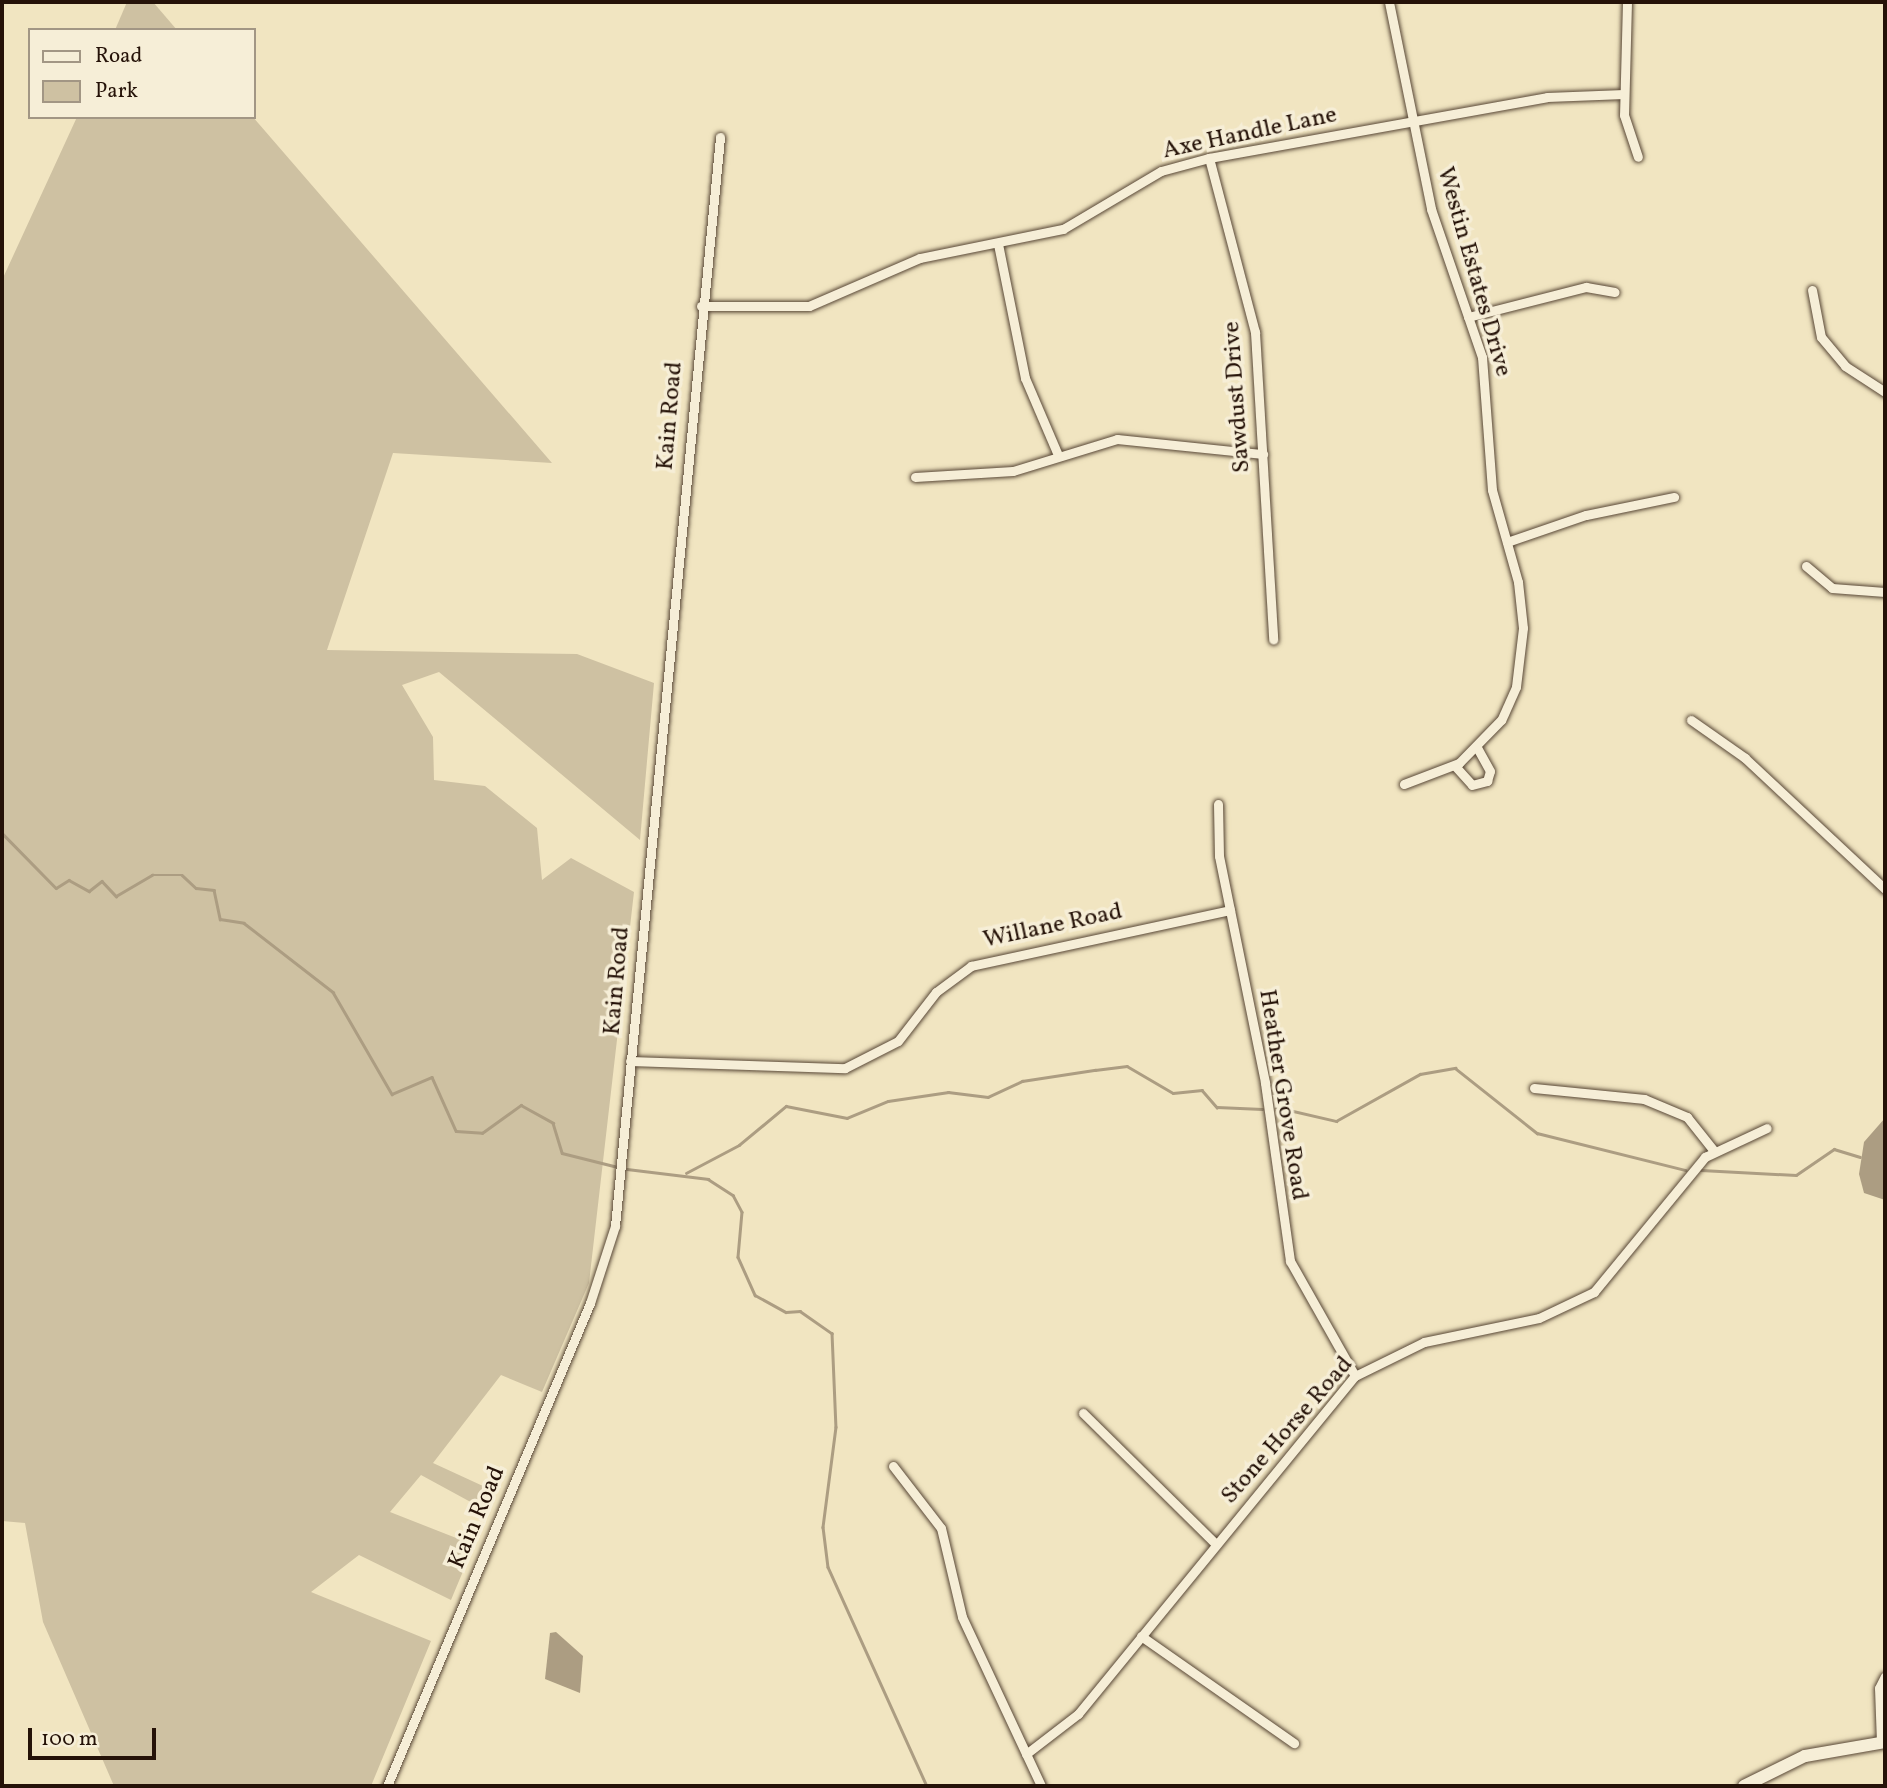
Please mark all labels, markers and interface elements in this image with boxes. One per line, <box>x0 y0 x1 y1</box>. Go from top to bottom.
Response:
legend <box>28 28 256 119</box>
text: Road <box>95 42 142 71</box>
text: Park <box>95 77 138 106</box>
street label: Axe Handle Lane <box>1160 101 1340 167</box>
street label: Westin Estates Drive <box>1429 164 1517 380</box>
street label: Sawdust Drive <box>1218 320 1258 474</box>
street label: Kain Road <box>652 361 690 471</box>
street label: Willane Road <box>981 898 1125 956</box>
street label: Kain Road <box>599 926 637 1036</box>
street label: Heather Grove Road <box>1251 988 1313 1202</box>
street label: Stone Horse Road <box>1216 1351 1360 1511</box>
street label: Kain Road <box>443 1462 513 1574</box>
scale bar <box>32 1714 159 1758</box>
text: 100 m <box>41 1725 98 1754</box>

